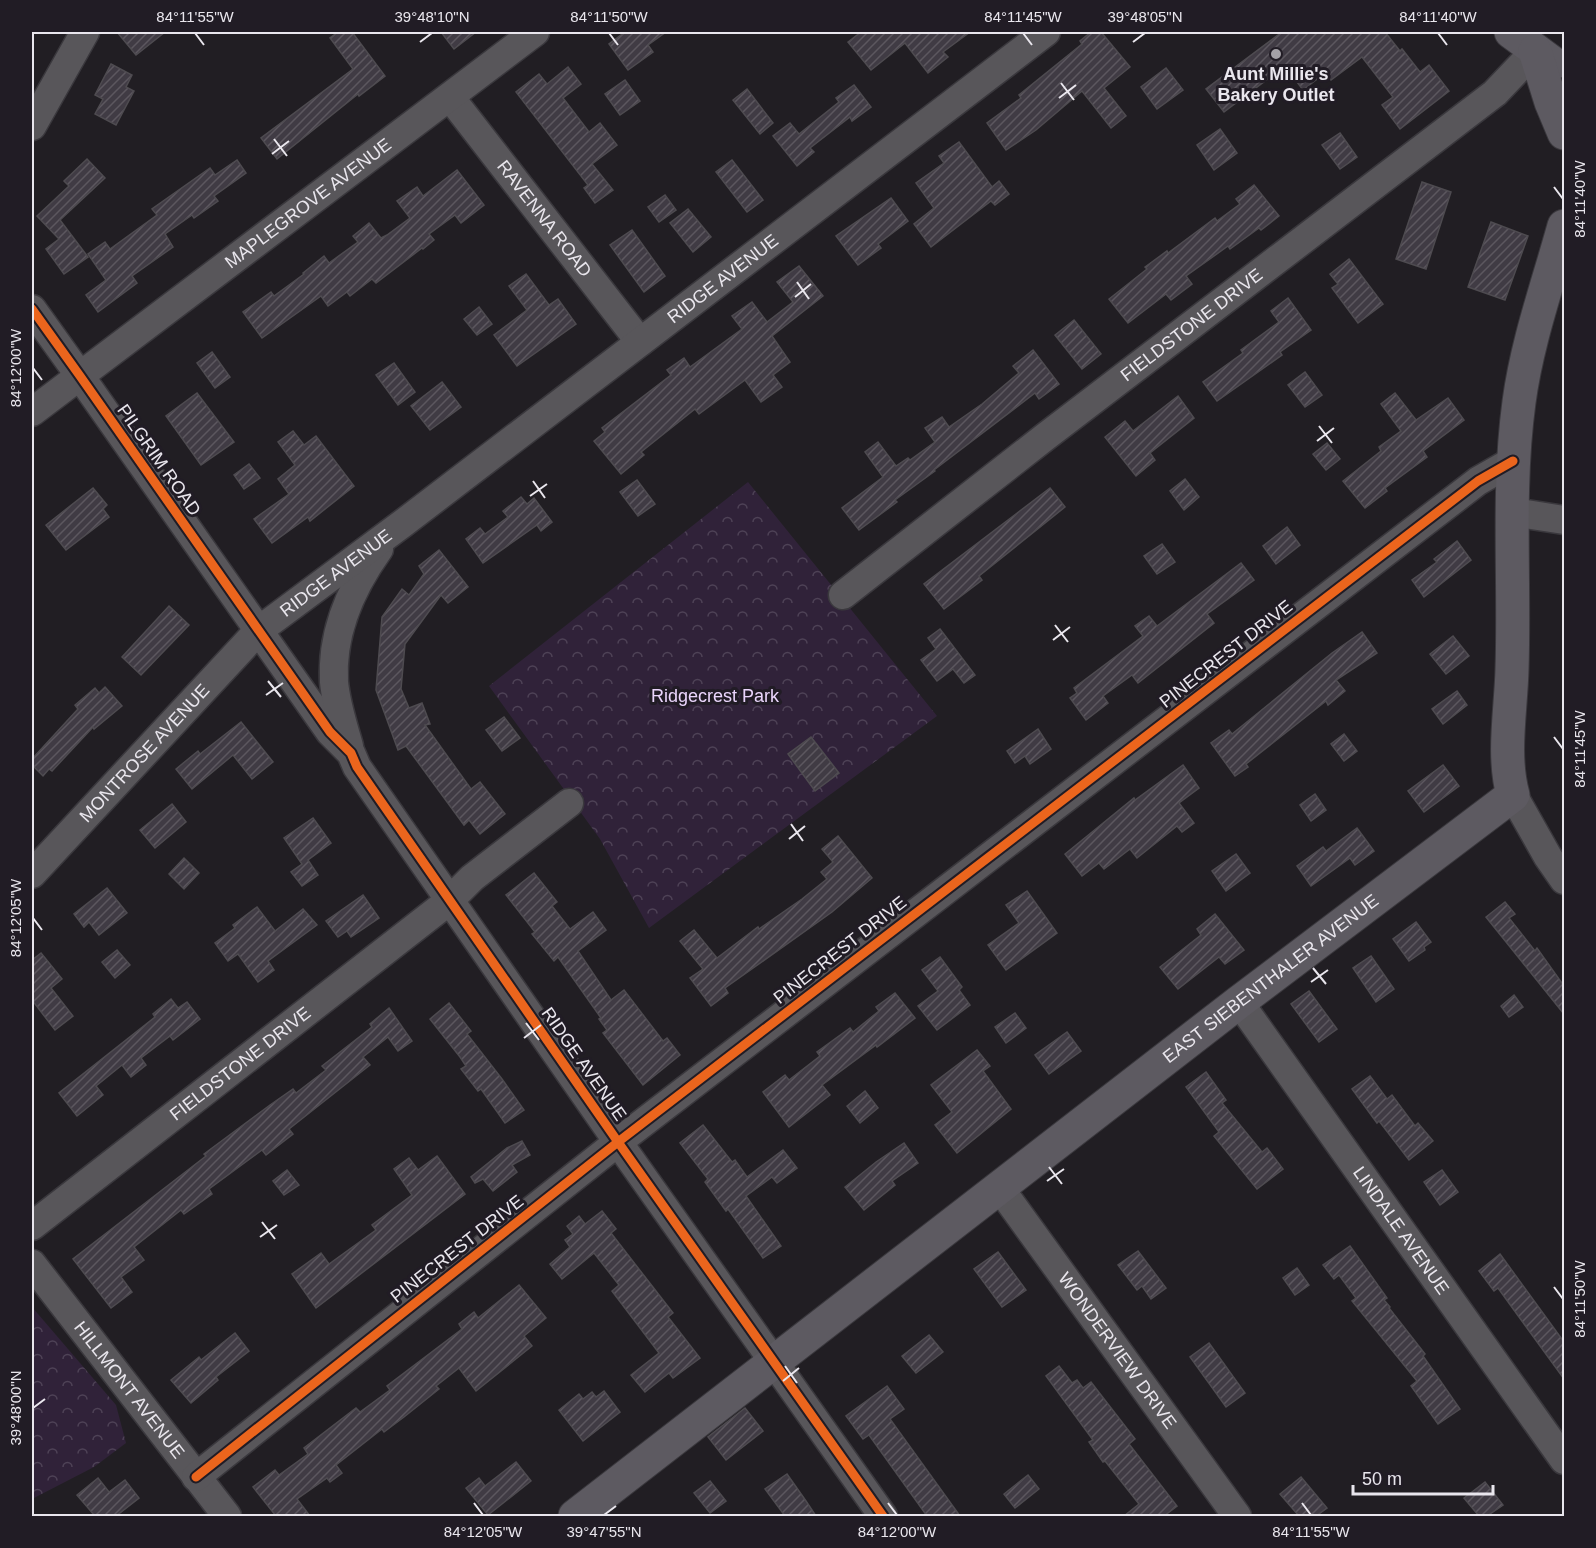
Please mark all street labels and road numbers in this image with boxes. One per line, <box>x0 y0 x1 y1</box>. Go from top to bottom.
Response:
street label: MAPLEGROVE AVENUE <box>221 134 395 273</box>
street label: RAVENNA ROAD <box>493 157 596 281</box>
street label: RIDGE AVENUE <box>664 230 782 327</box>
street label: FIELDSTONE DRIVE <box>1117 264 1266 385</box>
street label: PILGRIM ROAD <box>113 401 205 519</box>
street label: RIDGE AVENUE <box>276 525 396 621</box>
street label: PINECREST DRIVE <box>1156 596 1296 712</box>
street label: MONTROSE AVENUE <box>75 680 213 826</box>
street label: EAST SIEBENTHALER AVENUE <box>1159 890 1382 1067</box>
street label: PINECREST DRIVE <box>770 892 910 1008</box>
street label: FIELDSTONE DRIVE <box>166 1003 315 1125</box>
street label: RIDGE AVENUE <box>537 1004 631 1124</box>
street label: LINDALE AVENUE <box>1349 1163 1453 1298</box>
street label: PINECREST DRIVE <box>387 1191 527 1307</box>
street label: WONDERVIEW DRIVE <box>1054 1269 1181 1433</box>
street label: HILLMONT AVENUE <box>70 1317 188 1462</box>

